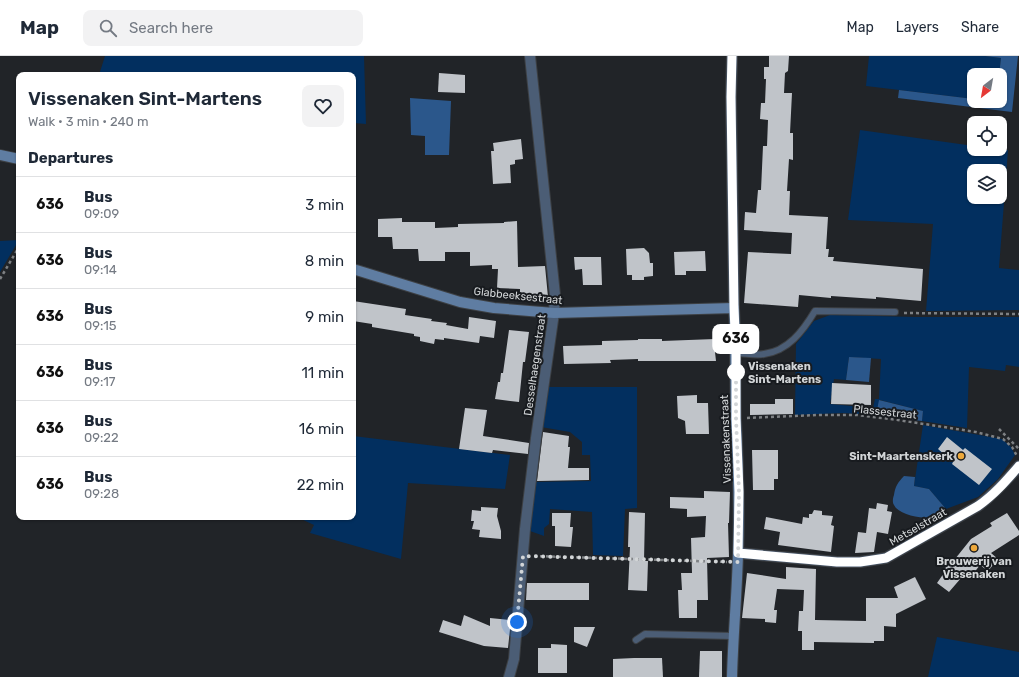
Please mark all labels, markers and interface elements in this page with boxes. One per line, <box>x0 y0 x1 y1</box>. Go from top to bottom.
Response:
search box <box>83 10 363 46</box>
text: Map <box>20 16 59 39</box>
icon: search <box>97 17 119 39</box>
text: Search here <box>129 19 213 37</box>
text: Map <box>847 19 874 36</box>
text: Layers <box>896 19 939 36</box>
text: Share <box>961 19 999 36</box>
north arrow <box>967 68 1007 108</box>
map controls <box>967 68 1007 204</box>
button: heart <box>302 85 344 127</box>
text: Vissenaken Sint-Martens <box>28 87 262 110</box>
text: Walk · 3 min · 240 m <box>28 114 149 129</box>
button: locate <box>967 116 1007 156</box>
text: Departures <box>28 149 113 167</box>
button: layers <box>967 164 1007 204</box>
text: Bus <box>84 188 112 206</box>
text: 636 <box>36 196 64 213</box>
text: 3 min <box>305 196 344 214</box>
text: 09:09 <box>84 206 119 221</box>
text: Bus <box>84 244 112 262</box>
text: 636 <box>36 252 64 269</box>
text: 8 min <box>305 252 344 270</box>
text: 09:14 <box>84 262 117 277</box>
street label: Glabbeeksestraat <box>473 285 564 307</box>
text: Bus <box>84 300 112 318</box>
text: 636 <box>36 308 64 325</box>
text: 9 min <box>305 308 344 326</box>
street label: Desselhaegenstraat <box>521 313 549 417</box>
text: 09:15 <box>84 318 117 333</box>
line badge: 636 <box>713 326 759 352</box>
text: 636 <box>722 330 750 347</box>
text: Bus <box>84 356 112 374</box>
place label: Vissenaken Sint-Martens <box>748 360 821 386</box>
marker: Vissenaken Sint-Martens <box>727 363 745 381</box>
text: 636 <box>36 364 64 381</box>
text: 11 min <box>301 364 344 382</box>
text: 09:17 <box>84 374 116 389</box>
street label: Vissenakenstraat <box>718 394 734 483</box>
street label: Plassestraat <box>853 402 918 422</box>
text: Bus <box>84 412 112 430</box>
text: 636 <box>36 420 64 437</box>
text: 16 min <box>299 420 344 438</box>
text: 09:22 <box>84 430 119 445</box>
place label: Sint-Maartenskerk <box>849 450 954 463</box>
marker: Sint-Maartenskerk <box>956 451 966 461</box>
text: Bus <box>84 468 112 486</box>
text: 636 <box>36 476 64 493</box>
text: 22 min <box>297 476 344 494</box>
text: 09:28 <box>84 486 119 501</box>
street label: Metselstraat <box>887 505 950 549</box>
marker: Brouwerij van Vissenaken <box>969 543 979 553</box>
place label: Brouwerij van Vissenaken <box>936 555 1012 581</box>
your location <box>507 612 527 632</box>

